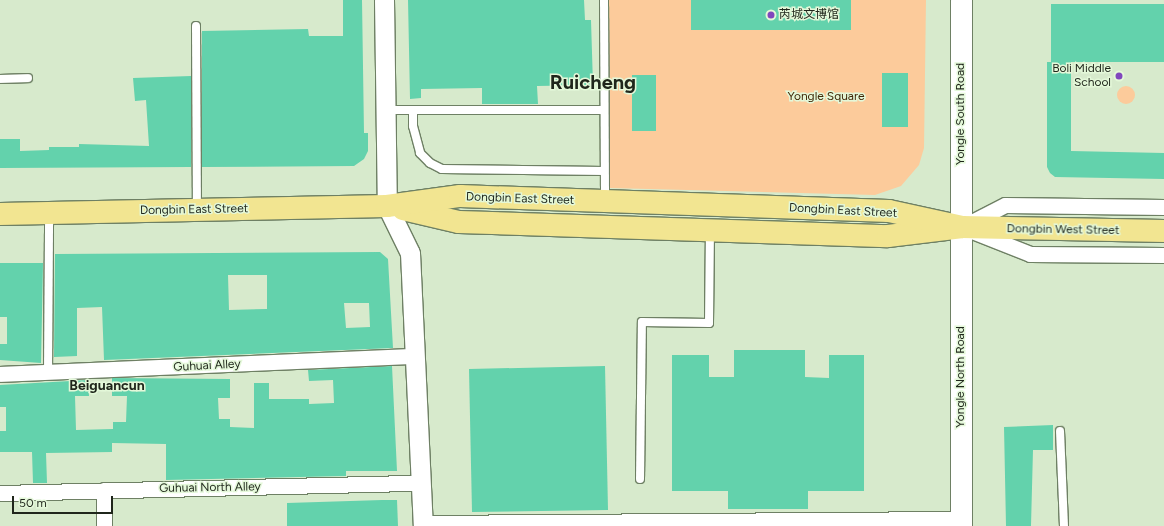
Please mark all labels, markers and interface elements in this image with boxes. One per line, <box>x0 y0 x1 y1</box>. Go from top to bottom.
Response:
place label: 芮城文博馆 <box>779 8 839 22</box>
marker: 芮城文博馆 <box>766 10 776 20</box>
place label: Boli Middle School <box>1052 62 1111 90</box>
street label: Yongle South Road <box>954 63 968 165</box>
district label: Ruicheng <box>550 70 636 94</box>
marker: Boli Middle School <box>1114 71 1124 81</box>
park label: Yongle Square <box>787 90 865 104</box>
street label: Dongbin East Street <box>466 190 574 208</box>
street label: Dongbin East Street <box>789 201 897 221</box>
street label: Dongbin East Street <box>140 202 248 218</box>
street label: Dongbin West Street <box>1007 222 1119 238</box>
street label: Yongle North Road <box>954 326 968 428</box>
street label: Guhuai Alley <box>173 357 241 375</box>
district label: Beiguancun <box>69 378 145 394</box>
street label: Guhuai North Alley <box>159 480 261 496</box>
scale bar <box>14 488 115 514</box>
text: 50 m <box>19 496 47 510</box>

